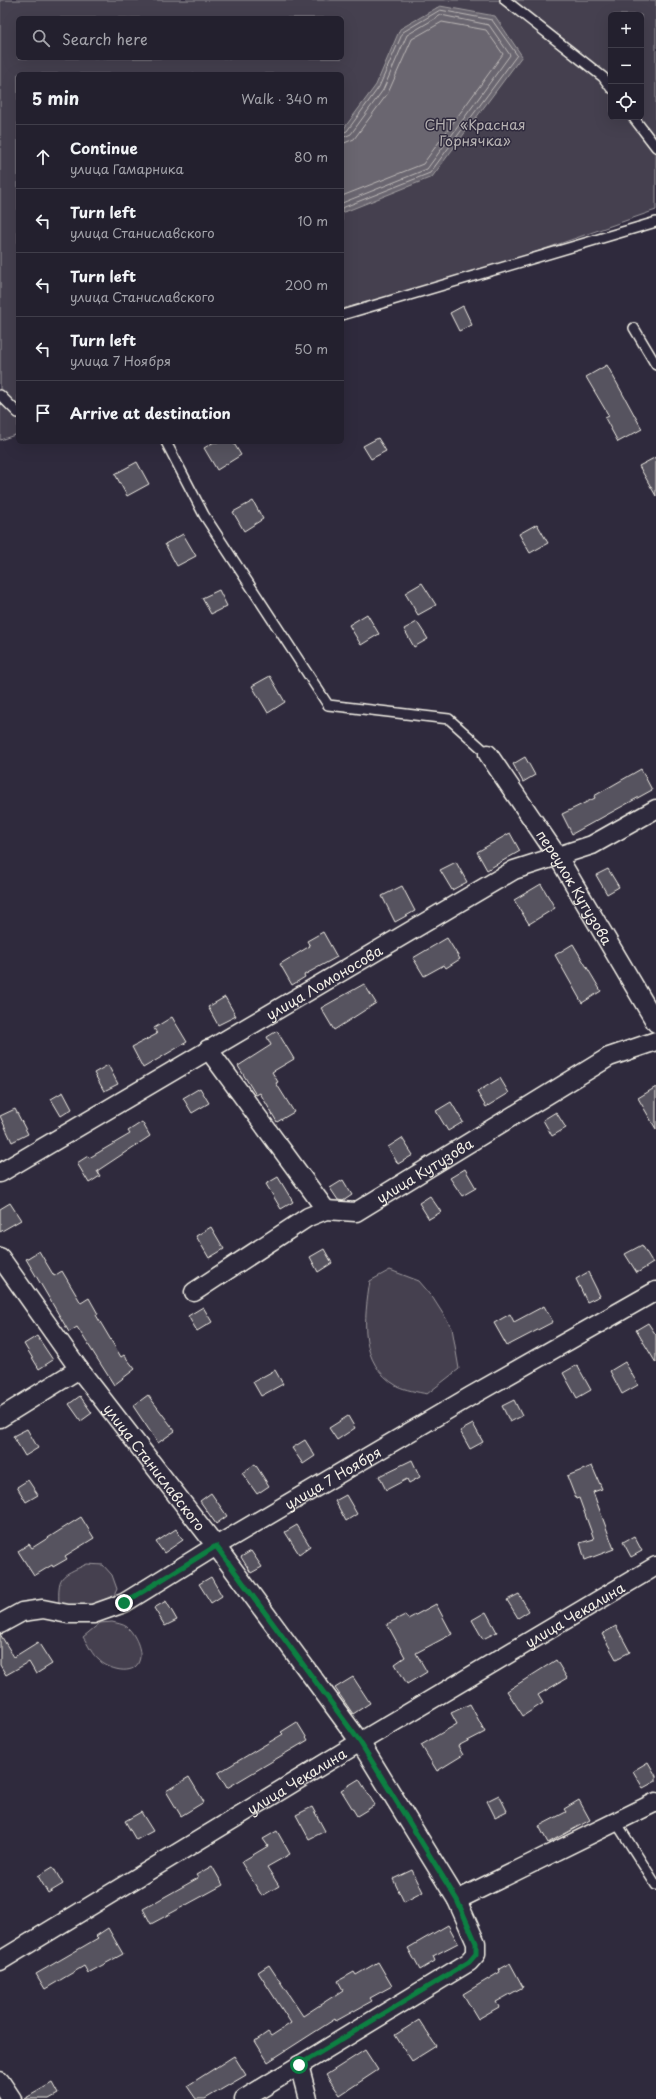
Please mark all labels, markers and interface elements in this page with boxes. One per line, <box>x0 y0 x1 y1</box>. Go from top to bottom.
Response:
map controls <box>608 12 644 120</box>
button: + <box>608 12 644 48</box>
search box <box>16 16 344 60</box>
icon: search <box>30 27 52 49</box>
text: Search here <box>62 27 148 50</box>
button: − <box>608 48 644 84</box>
button: locate <box>608 84 644 120</box>
text: 5 min <box>32 85 79 111</box>
text: Walk · 340 m <box>241 89 328 108</box>
park label: СНТ «Красная Горнячка» <box>425 114 525 151</box>
text: Continue <box>70 136 138 159</box>
icon: ahead <box>32 146 54 168</box>
text: 80 m <box>294 147 328 166</box>
text: улица Гамарника <box>70 159 184 178</box>
text: Turn left <box>70 200 136 223</box>
icon: left <box>32 210 54 232</box>
text: 10 m <box>298 211 328 230</box>
text: улица Станиславского <box>70 223 214 242</box>
text: Turn left <box>70 264 136 287</box>
icon: left <box>32 274 54 296</box>
text: 200 m <box>285 275 328 294</box>
text: улица Станиславского <box>70 287 214 306</box>
text: Turn left <box>70 328 136 351</box>
icon: left <box>32 338 54 360</box>
text: 50 m <box>294 339 328 358</box>
text: улица 7 Ноября <box>70 351 171 370</box>
text: Arrive at destination <box>70 401 231 424</box>
icon: arrive <box>32 402 54 424</box>
street label: переулок Кутузова <box>532 825 618 949</box>
street label: улица Ломоносова <box>262 939 386 1025</box>
street label: улица Кутузова <box>372 1132 477 1208</box>
street label: улица Станиславского <box>99 1399 211 1535</box>
street label: улица 7 Ноября <box>280 1441 385 1514</box>
street label: улица Чекалина <box>521 1576 629 1652</box>
route end <box>115 1594 133 1612</box>
street label: улица Чекалина <box>243 1742 350 1819</box>
route start <box>290 2056 308 2074</box>

